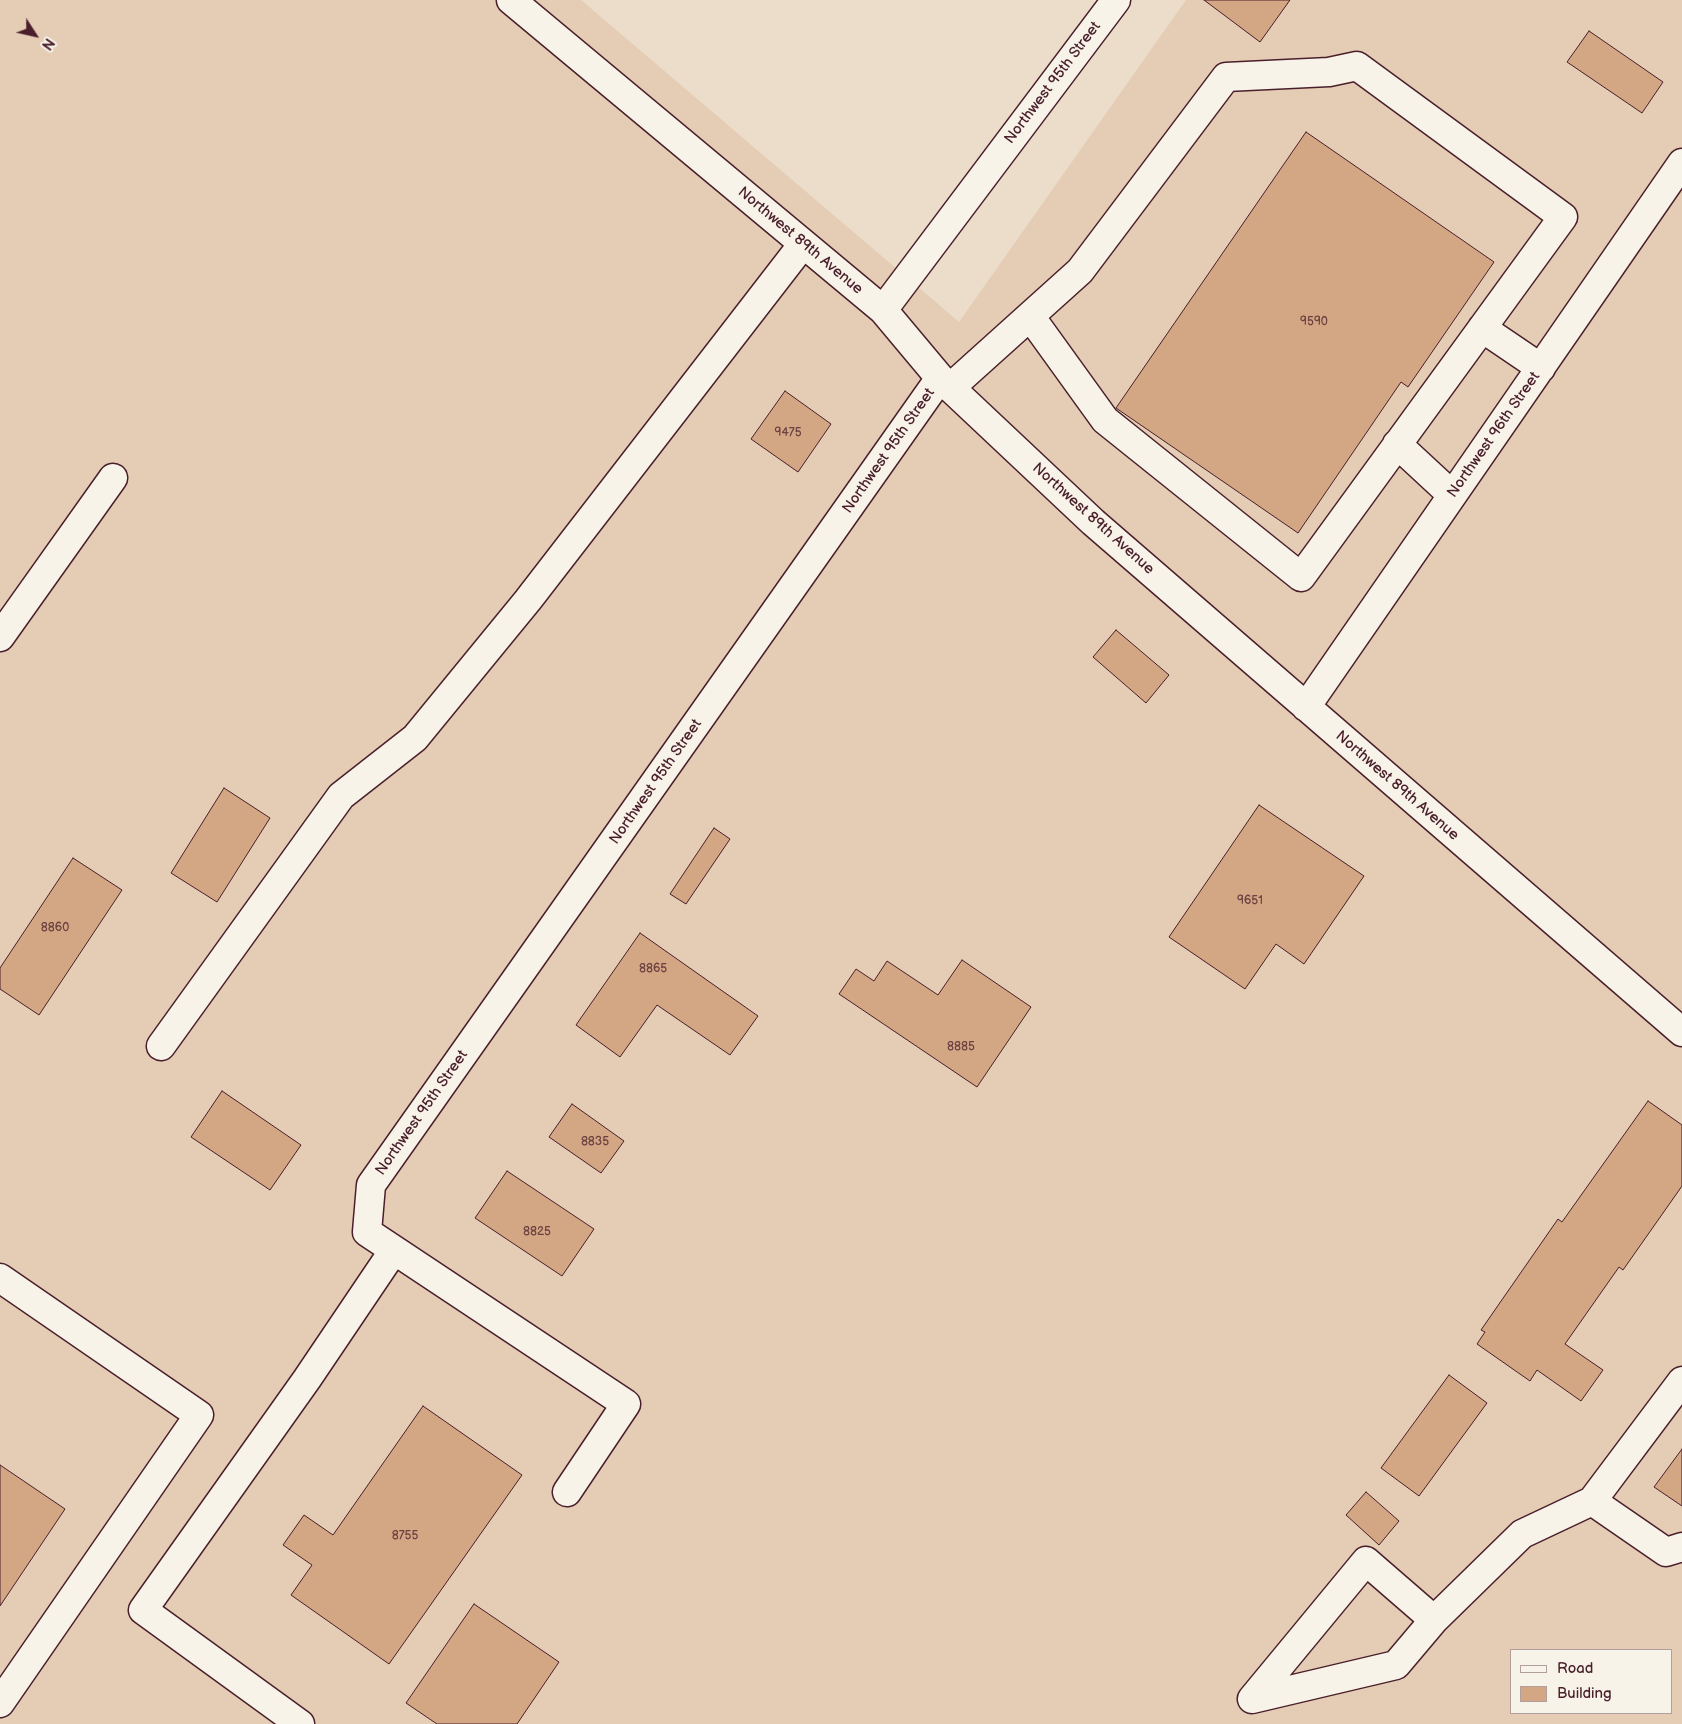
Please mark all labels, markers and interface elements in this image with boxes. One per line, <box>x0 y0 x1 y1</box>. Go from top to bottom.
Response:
north arrow <box>10 10 60 60</box>
street label: Northwest 95th Street <box>1001 18 1105 148</box>
text: N <box>38 35 58 53</box>
street label: Northwest 89th Avenue <box>734 183 866 299</box>
house number: 9590 <box>1300 315 1328 329</box>
street label: Northwest 96th Street <box>1444 369 1544 501</box>
street label: Northwest 95th Street <box>839 385 939 517</box>
house number: 9475 <box>774 426 802 440</box>
street label: Northwest 89th Avenue <box>1028 460 1158 578</box>
street label: Northwest 95th Street <box>606 716 706 848</box>
street label: Northwest 89th Avenue <box>1332 727 1462 845</box>
house number: 9651 <box>1237 894 1263 908</box>
house number: 8860 <box>41 921 69 935</box>
house number: 8865 <box>639 962 667 976</box>
house number: 8885 <box>947 1040 975 1054</box>
street label: Northwest 95th Street <box>372 1047 472 1179</box>
house number: 8835 <box>581 1135 609 1149</box>
house number: 8825 <box>523 1225 551 1239</box>
house number: 8755 <box>392 1529 418 1543</box>
legend <box>1510 1649 1672 1714</box>
text: Road <box>1557 1659 1593 1678</box>
text: Building <box>1557 1684 1612 1703</box>

